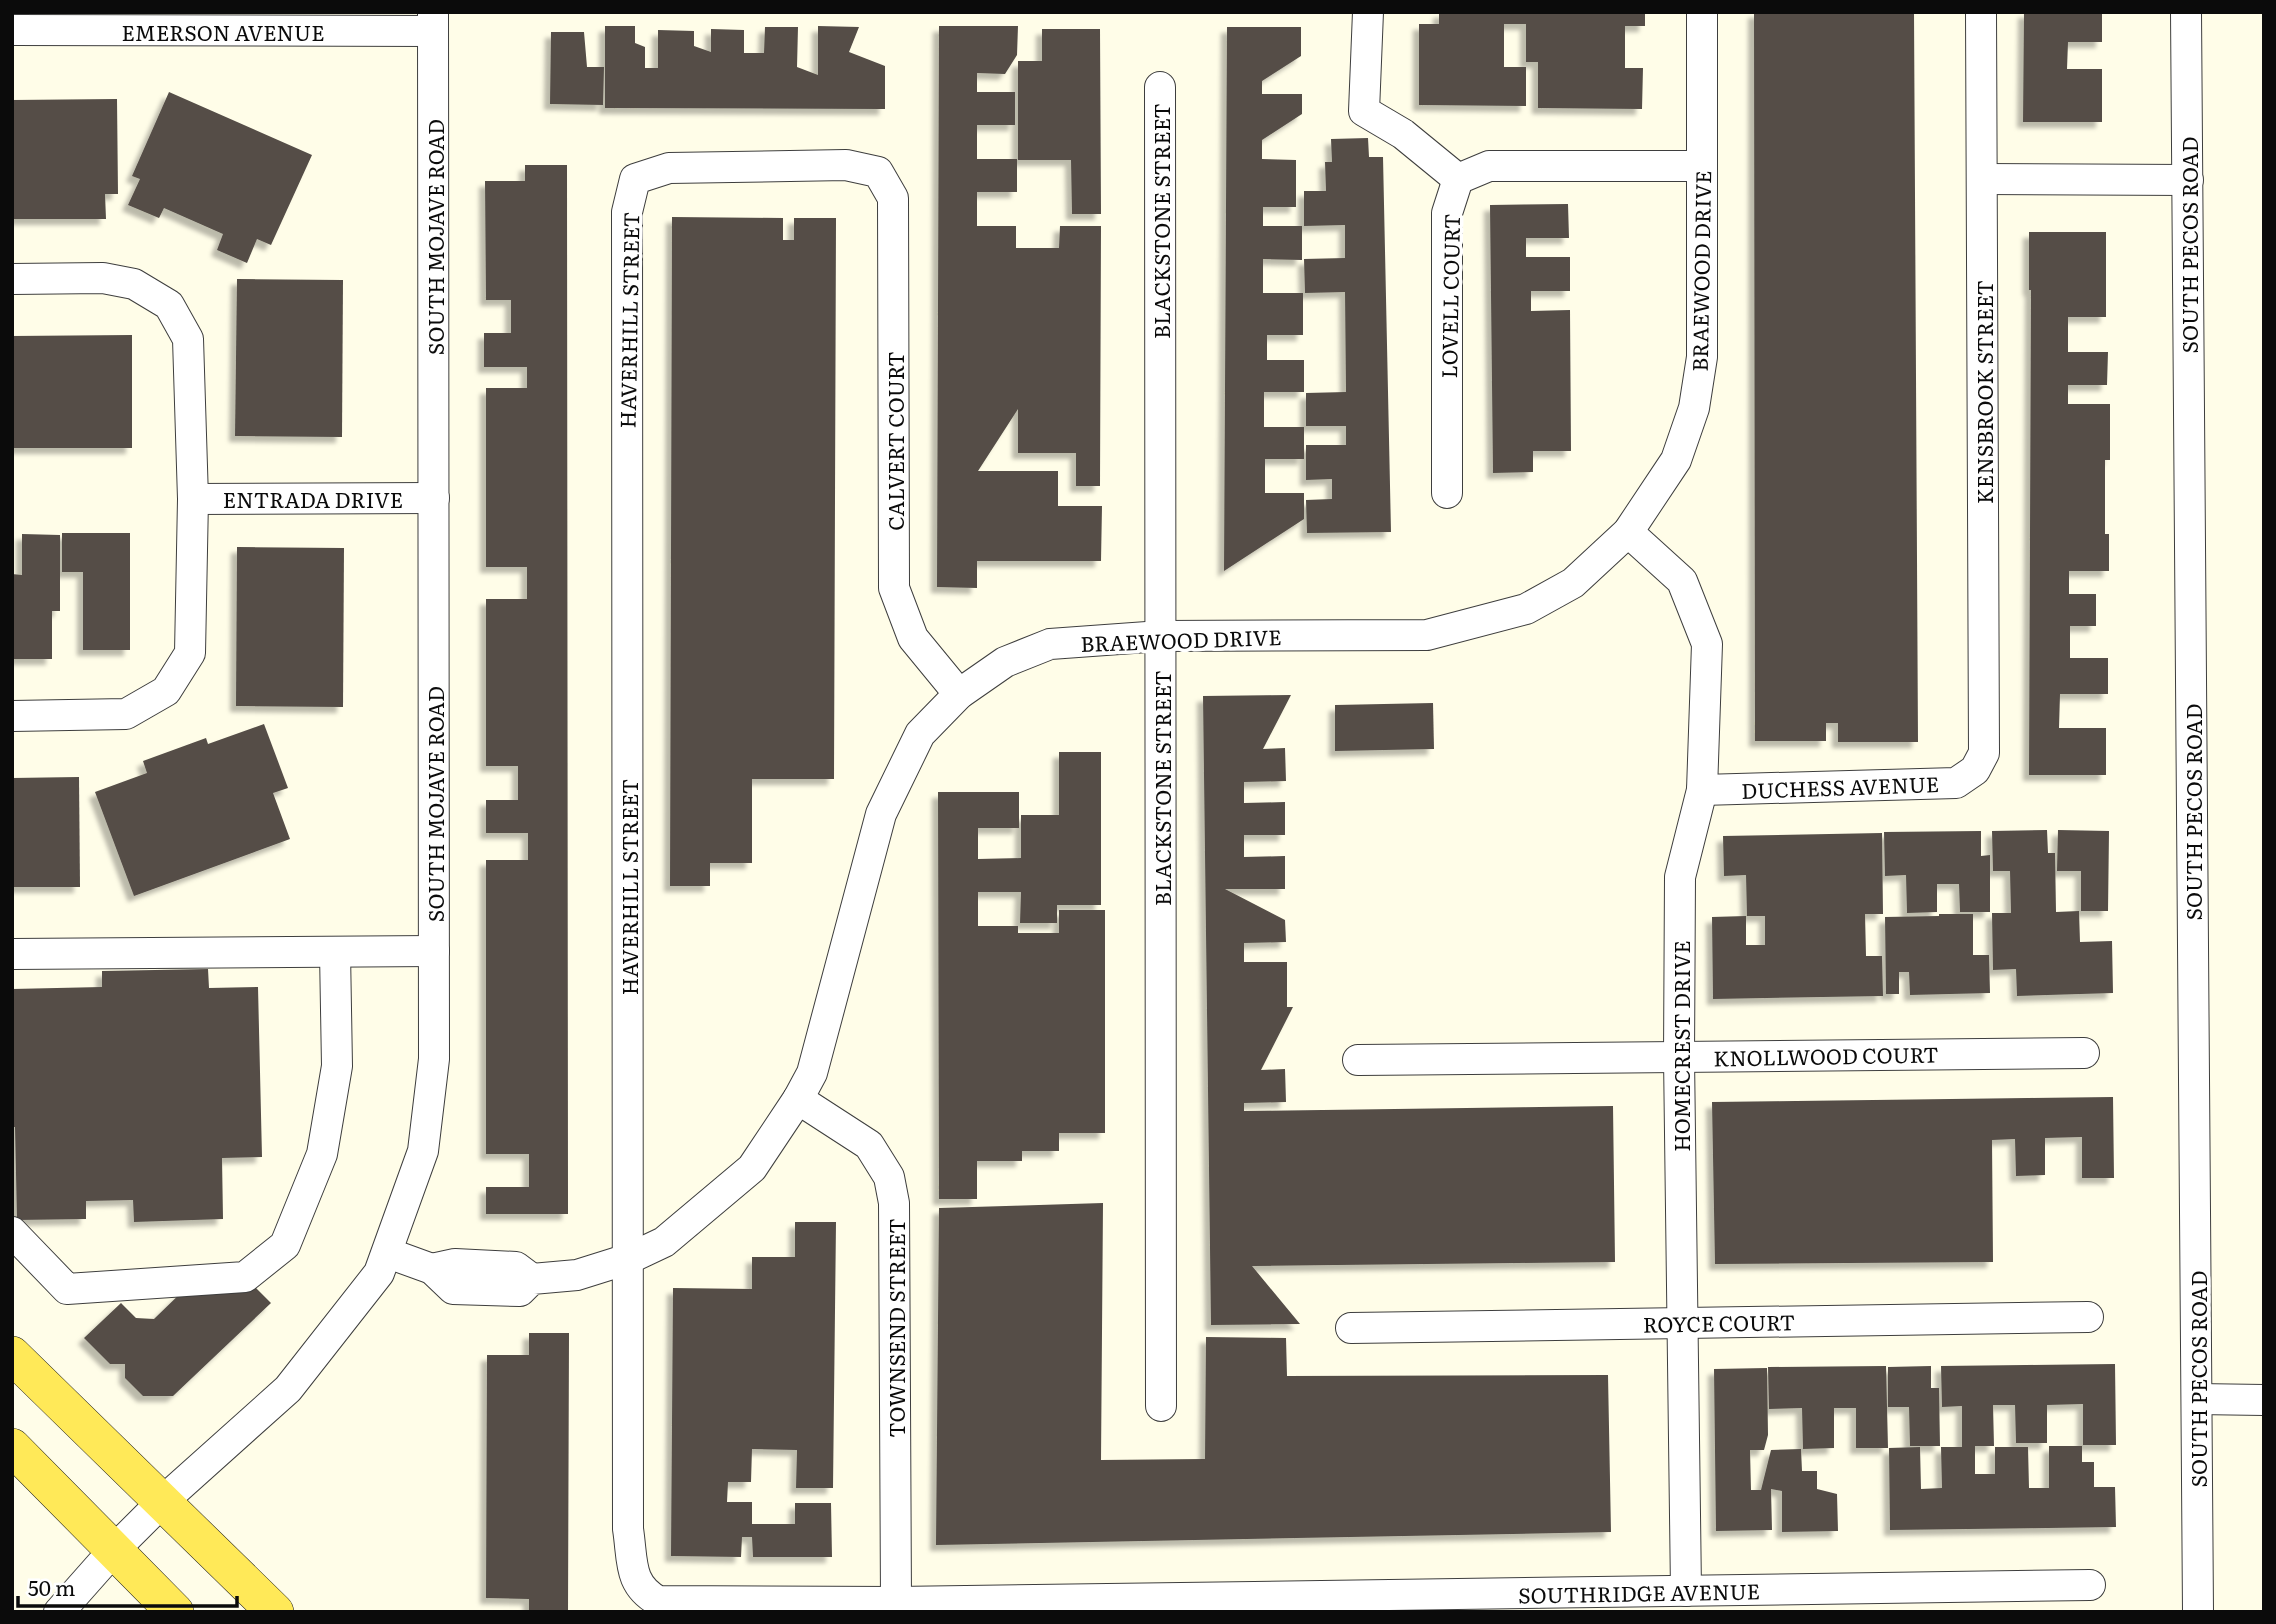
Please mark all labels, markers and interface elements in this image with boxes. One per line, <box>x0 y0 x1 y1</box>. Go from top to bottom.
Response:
street label: EMERSON AVENUE <box>121 16 325 47</box>
street label: BLACKSTONE STREET <box>1145 103 1176 339</box>
street label: SOUTH MOJAVE ROAD <box>419 119 450 355</box>
street label: SOUTH PECOS ROAD <box>2173 137 2204 353</box>
street label: BRAEWOOD DRIVE <box>1683 170 1717 372</box>
street label: HAVERHILL STREET <box>611 211 645 429</box>
street label: LOVELL COURT <box>1432 213 1466 379</box>
street label: KENSBROOK STREET <box>1968 280 1999 504</box>
street label: CALVERT COURT <box>879 351 910 531</box>
street label: ENTRADA DRIVE <box>223 483 403 514</box>
street label: BRAEWOOD DRIVE <box>1080 620 1282 658</box>
street label: BLACKSTONE STREET <box>1146 670 1177 906</box>
street label: SOUTH MOJAVE ROAD <box>419 686 450 922</box>
street label: SOUTH PECOS ROAD <box>2177 704 2208 920</box>
street label: DUCHESS AVENUE <box>1741 767 1939 805</box>
street label: HAVERHILL STREET <box>613 779 644 995</box>
street label: HOMECREST DRIVE <box>1665 940 1696 1152</box>
street label: KNOLLWOOD COURT <box>1713 1038 1939 1072</box>
street label: TOWNSEND STREET <box>880 1218 911 1438</box>
street label: SOUTH PECOS ROAD <box>2182 1271 2213 1487</box>
street label: ROYCE COURT <box>1643 1305 1795 1339</box>
scale bar <box>18 1564 236 1608</box>
text: 50 m <box>28 1571 75 1602</box>
street label: SOUTHRIDGE AVENUE <box>1518 1574 1760 1610</box>

